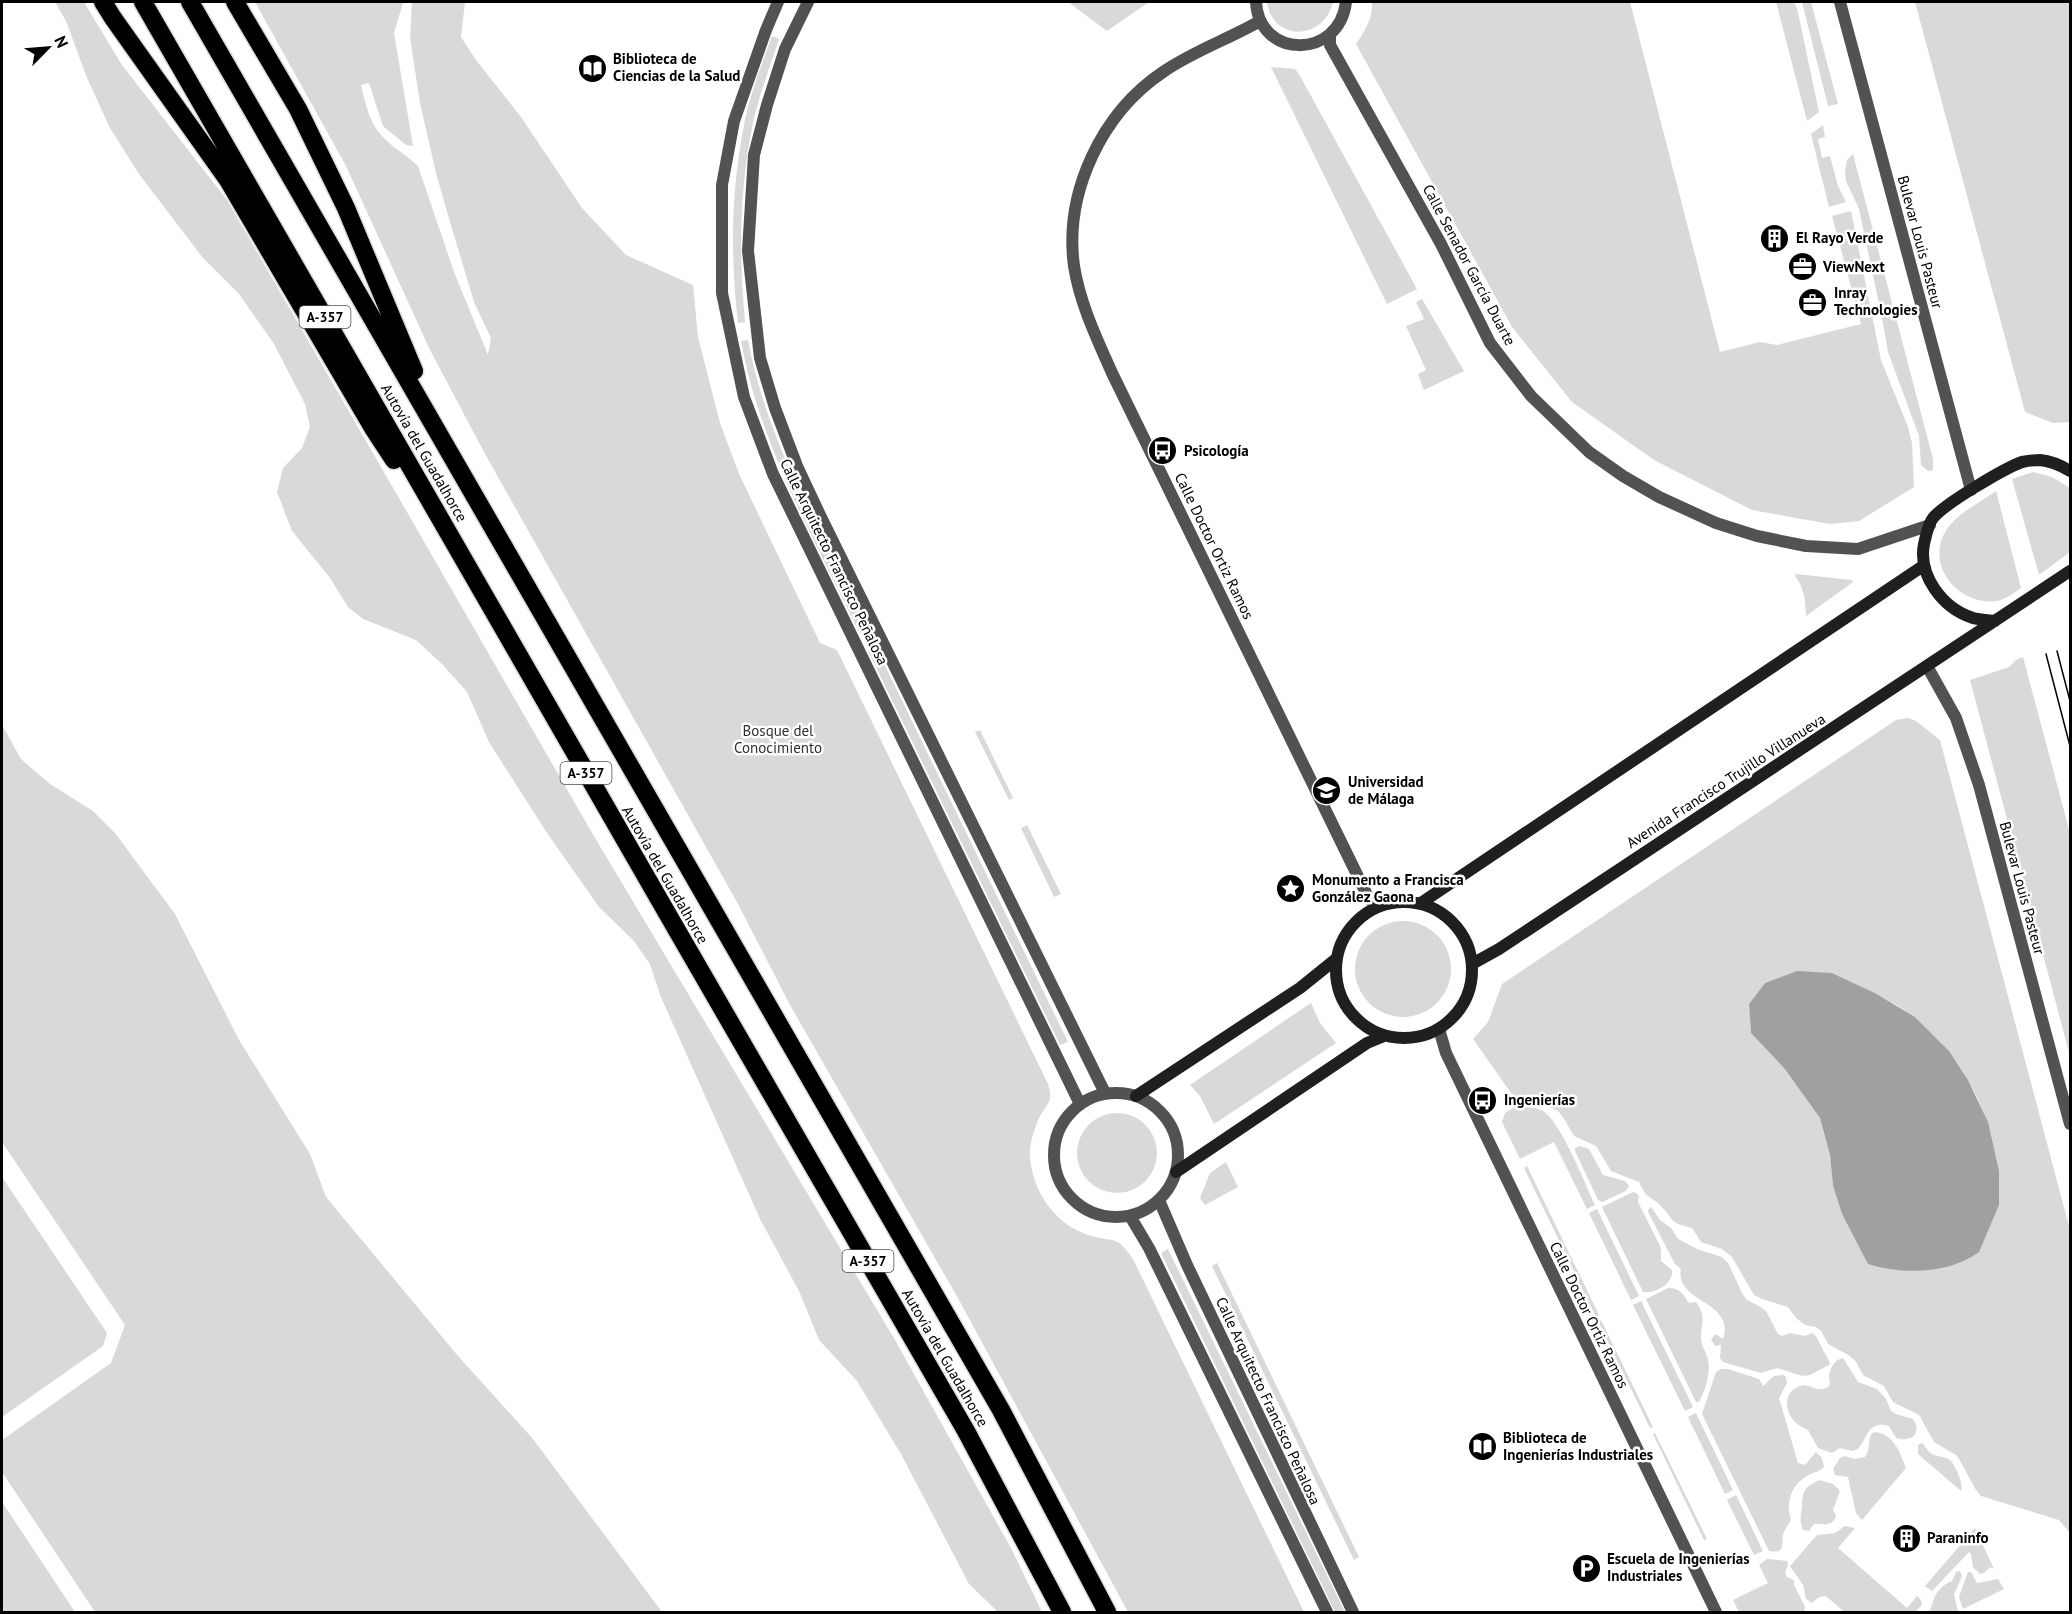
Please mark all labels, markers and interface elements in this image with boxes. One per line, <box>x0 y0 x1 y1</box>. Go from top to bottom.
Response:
north arrow <box>18 18 78 78</box>
text: N <box>50 33 73 51</box>
place label: Biblioteca de Ciencias de la Salud <box>613 49 740 85</box>
library icon: Biblioteca de Ciencias de la Salud <box>576 52 608 84</box>
street label: Bulevar Louis Pasteur <box>1894 173 1947 310</box>
street label: Calle Senador García Duarte <box>1419 181 1520 349</box>
building icon: El Rayo Verde <box>1759 222 1791 254</box>
place label: El Rayo Verde <box>1796 228 1884 247</box>
office icon: ViewNext <box>1786 251 1818 283</box>
place label: ViewNext <box>1822 257 1885 276</box>
place label: Inray Technologies <box>1834 283 1918 319</box>
office icon: Inray Technologies <box>1797 286 1829 318</box>
road number: A-357 <box>300 306 350 328</box>
street label: Autovía del Guadalhorce <box>377 380 472 525</box>
bus stop icon: Psicología <box>1147 435 1179 467</box>
place label: Psicología <box>1184 441 1249 460</box>
street label: Calle Arquitecto Francisco Peñalosa <box>776 456 893 668</box>
street label: Calle Doctor Ortiz Ramos <box>1171 469 1258 622</box>
street label: Avenida Francisco Trujillo Villanueva <box>1623 709 1829 852</box>
park label: Bosque del Conocimiento <box>734 721 822 757</box>
road number: A-357 <box>560 762 612 784</box>
place label: Universidad de Málaga <box>1348 772 1424 808</box>
school or university icon: Universidad de Málaga <box>1311 775 1343 807</box>
street label: Autovía del Guadalhorce <box>618 802 713 947</box>
street label: Bulevar Louis Pasteur <box>1996 819 2049 956</box>
place label: Monumento a Francisca González Gaona <box>1312 870 1464 906</box>
place icon: Monumento a Francisca González Gaona <box>1275 873 1307 905</box>
bus stop icon: Ingenierías <box>1467 1084 1499 1116</box>
place label: Ingenierías <box>1504 1090 1575 1109</box>
street label: Calle Doctor Ortiz Ramos <box>1546 1238 1633 1391</box>
road number: A-357 <box>842 1250 894 1272</box>
street label: Autovía del Guadalhorce <box>898 1285 993 1430</box>
street label: Calle Arquitecto Francisco Peñalosa <box>1212 1294 1325 1508</box>
place label: Biblioteca de Ingenierías Industriales <box>1503 1428 1653 1464</box>
library icon: Biblioteca de Ingenierías Industriales <box>1466 1431 1498 1463</box>
building icon: Paraninfo <box>1890 1522 1922 1554</box>
place label: Paraninfo <box>1927 1528 1988 1547</box>
place label: Escuela de Ingenierías Industriales <box>1607 1549 1750 1585</box>
parking icon: Escuela de Ingenierías Industriales <box>1570 1552 1602 1584</box>

